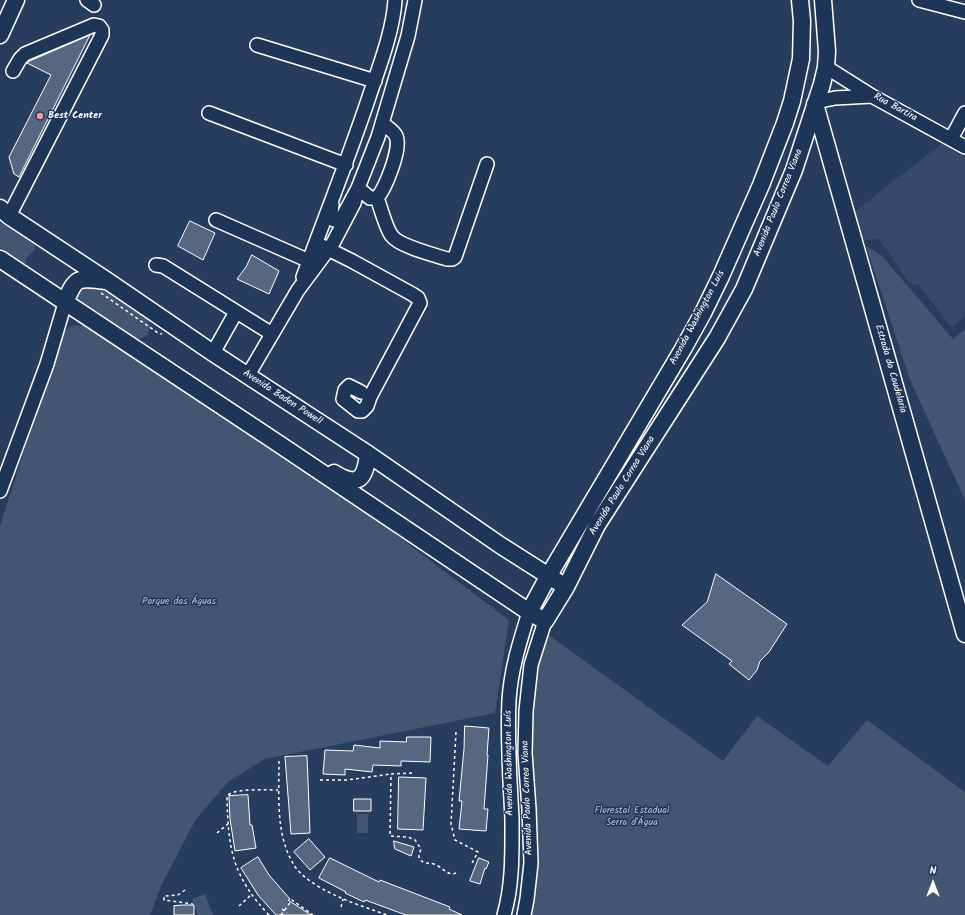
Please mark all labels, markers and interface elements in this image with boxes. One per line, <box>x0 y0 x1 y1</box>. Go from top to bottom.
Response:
street label: Rua Bartira <box>871 91 919 125</box>
place label: Best Center <box>48 110 102 122</box>
marker: Best Center <box>35 111 45 121</box>
street label: Avenida Paulo Correa Viana <box>752 147 806 259</box>
street label: Avenida Washington Luis <box>668 269 728 367</box>
street label: Estrada da Coudelaria <box>872 323 908 415</box>
street label: Avenida Baden Powell <box>240 368 324 428</box>
street label: Avenida Paulo Correa Viana <box>587 434 659 538</box>
park label: Parque das Águas <box>142 596 216 608</box>
street label: Avenida Washington Luís <box>503 710 517 816</box>
street label: Avenida Paulo Correa Viana <box>520 740 536 856</box>
park label: Florestal Estadual Serra d'Água <box>595 805 669 828</box>
text: N <box>930 862 936 880</box>
north arrow <box>913 863 953 903</box>

